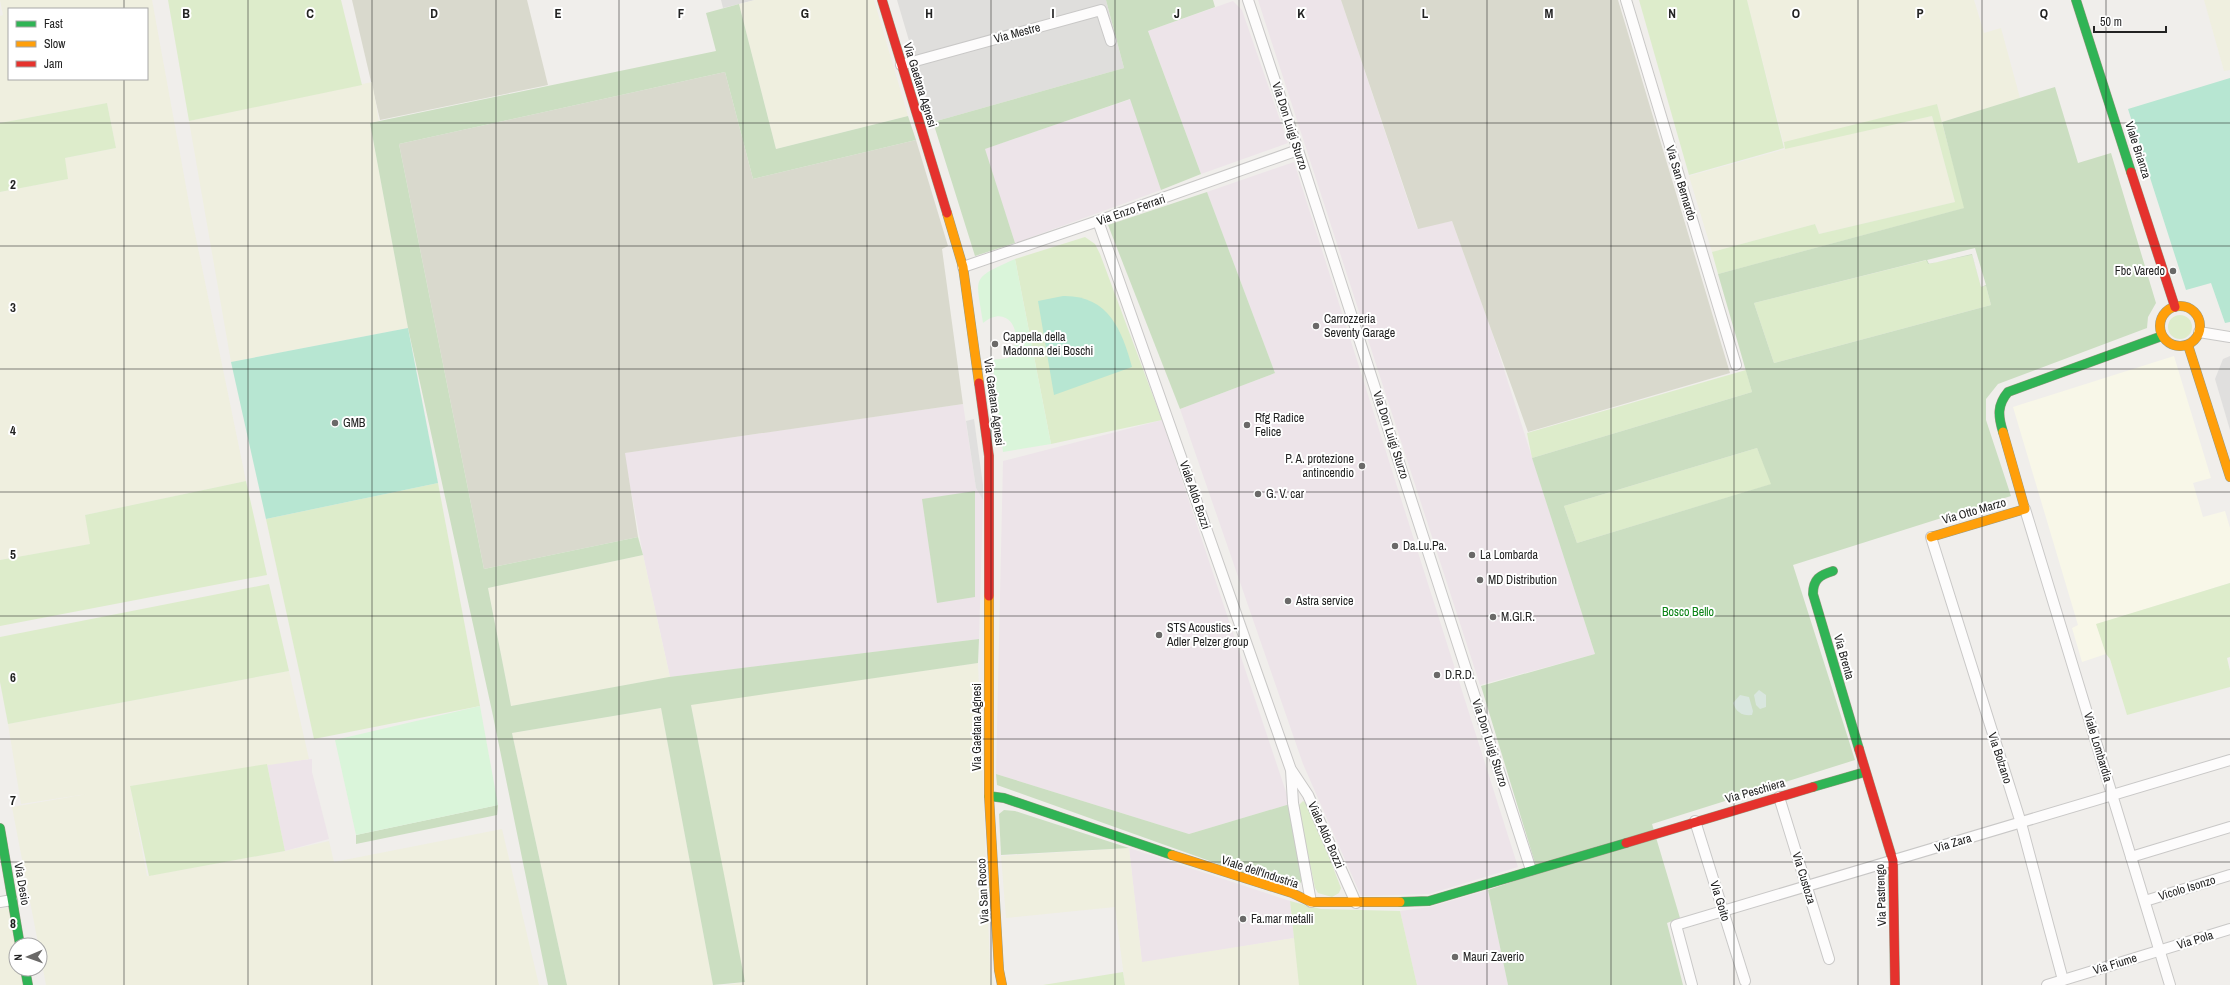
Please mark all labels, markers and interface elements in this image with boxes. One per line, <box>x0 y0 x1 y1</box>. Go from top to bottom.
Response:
text: B <box>182 5 190 22</box>
text: C <box>306 5 314 22</box>
text: D <box>430 5 438 22</box>
text: E <box>554 5 562 22</box>
text: F <box>678 5 685 22</box>
text: G <box>801 5 809 22</box>
text: H <box>925 5 933 22</box>
text: I <box>1052 5 1055 22</box>
text: J <box>1174 5 1180 22</box>
text: K <box>1297 5 1305 22</box>
text: L <box>1422 5 1429 22</box>
text: M <box>1545 5 1554 22</box>
text: N <box>1668 5 1676 22</box>
text: O <box>1792 5 1800 22</box>
text: P <box>1916 5 1924 22</box>
text: Q <box>2040 5 2048 22</box>
legend <box>8 8 148 80</box>
scale bar <box>2094 8 2166 34</box>
text: 50 m <box>2100 14 2122 30</box>
text: Fast <box>44 16 63 32</box>
street label: Via Mestre <box>992 19 1042 47</box>
text: Slow <box>44 36 66 52</box>
street label: Via Gaetana Agnesi <box>899 41 941 129</box>
text: Jam <box>44 56 63 72</box>
street label: Via Don Luigi Sturzo <box>1268 80 1312 172</box>
street label: Viale Brianza <box>2121 120 2155 181</box>
street label: Via San Bernardo <box>1662 143 1700 223</box>
text: 2 <box>10 176 16 193</box>
street label: Via Enzo Ferrari <box>1095 191 1167 229</box>
place label: Fbc Varedo <box>2115 263 2165 279</box>
marker: Fbc Varedo <box>2168 266 2178 276</box>
text: 3 <box>10 299 16 316</box>
place label: Carrozzeria Seventy Garage <box>1324 311 1395 341</box>
marker: Carrozzeria Seventy Garage <box>1311 321 1321 331</box>
place label: Cappella della Madonna dei Boschi <box>1003 329 1093 359</box>
marker: Cappella della Madonna dei Boschi <box>990 339 1000 349</box>
street label: Via Gaetana Agnesi <box>980 357 1008 447</box>
street label: Via Don Luigi Sturzo <box>1369 389 1413 481</box>
place label: Rfg Radice Felice <box>1255 410 1304 440</box>
place label: GMB <box>343 415 366 431</box>
marker: GMB <box>330 418 340 428</box>
marker: Rfg Radice Felice <box>1242 420 1252 430</box>
text: 4 <box>10 422 16 439</box>
place label: P. A. protezione antincendio <box>1285 451 1354 481</box>
street label: Viale Aldo Bozzi <box>1176 459 1214 531</box>
marker: P. A. protezione antincendio <box>1357 461 1367 471</box>
place label: G. V. car <box>1266 486 1305 502</box>
marker: G. V. car <box>1253 489 1263 499</box>
street label: Via Otto Marzo <box>1940 494 2008 528</box>
place label: Da.Lu.Pa. <box>1403 538 1447 554</box>
marker: Da.Lu.Pa. <box>1390 541 1400 551</box>
text: 5 <box>10 546 16 563</box>
place label: La Lombarda <box>1480 547 1539 563</box>
marker: La Lombarda <box>1467 550 1477 560</box>
place label: MD Distribution <box>1488 572 1557 588</box>
marker: MD Distribution <box>1475 575 1485 585</box>
place label: Astra service <box>1295 593 1353 609</box>
marker: Astra service <box>1283 596 1293 606</box>
park label: Bosco Bello <box>1662 604 1714 620</box>
place label: M.GI.R. <box>1501 609 1535 625</box>
marker: M.GI.R. <box>1488 612 1498 622</box>
place label: STS Acoustics - Adler Pelzer group <box>1166 620 1249 650</box>
marker: STS Acoustics - Adler Pelzer group <box>1154 630 1164 640</box>
street label: Via Brenta <box>1830 633 1858 682</box>
place label: D.R.D. <box>1445 667 1475 683</box>
text: 6 <box>10 669 16 686</box>
marker: D.R.D. <box>1432 670 1442 680</box>
street label: Via Gaetana Agnesi <box>969 683 985 771</box>
street label: Via Don Luigi Sturzo <box>1468 697 1512 789</box>
street label: Viale Lombardia <box>2080 710 2116 784</box>
street label: Via Bolzano <box>1984 730 2016 786</box>
street label: Via Peschiera <box>1723 775 1787 807</box>
text: 7 <box>10 792 16 809</box>
street label: Viale Aldo Bozzi <box>1304 799 1348 871</box>
street label: Via Zara <box>1933 830 1974 856</box>
street label: Via Custoza <box>1789 850 1820 906</box>
street label: Viale dell'Industria <box>1219 852 1301 892</box>
street label: Via San Rocco <box>973 858 993 924</box>
street label: Via Desio <box>10 861 34 907</box>
street label: Via Pastrengo <box>1872 864 1890 926</box>
street label: Vicolo Isonzo <box>2156 872 2218 904</box>
street label: Via Goito <box>1706 879 1734 923</box>
place label: Fa.mar metalli <box>1251 911 1313 927</box>
marker: Fa.mar metalli <box>1238 914 1248 924</box>
text: 8 <box>10 915 16 932</box>
street label: Via Pola <box>2175 927 2216 953</box>
north arrow <box>8 937 48 977</box>
place label: Mauri Zaverio <box>1463 949 1524 965</box>
street label: Via Fiume <box>2091 950 2139 978</box>
marker: Mauri Zaverio <box>1450 952 1460 962</box>
text: N <box>11 954 25 961</box>

